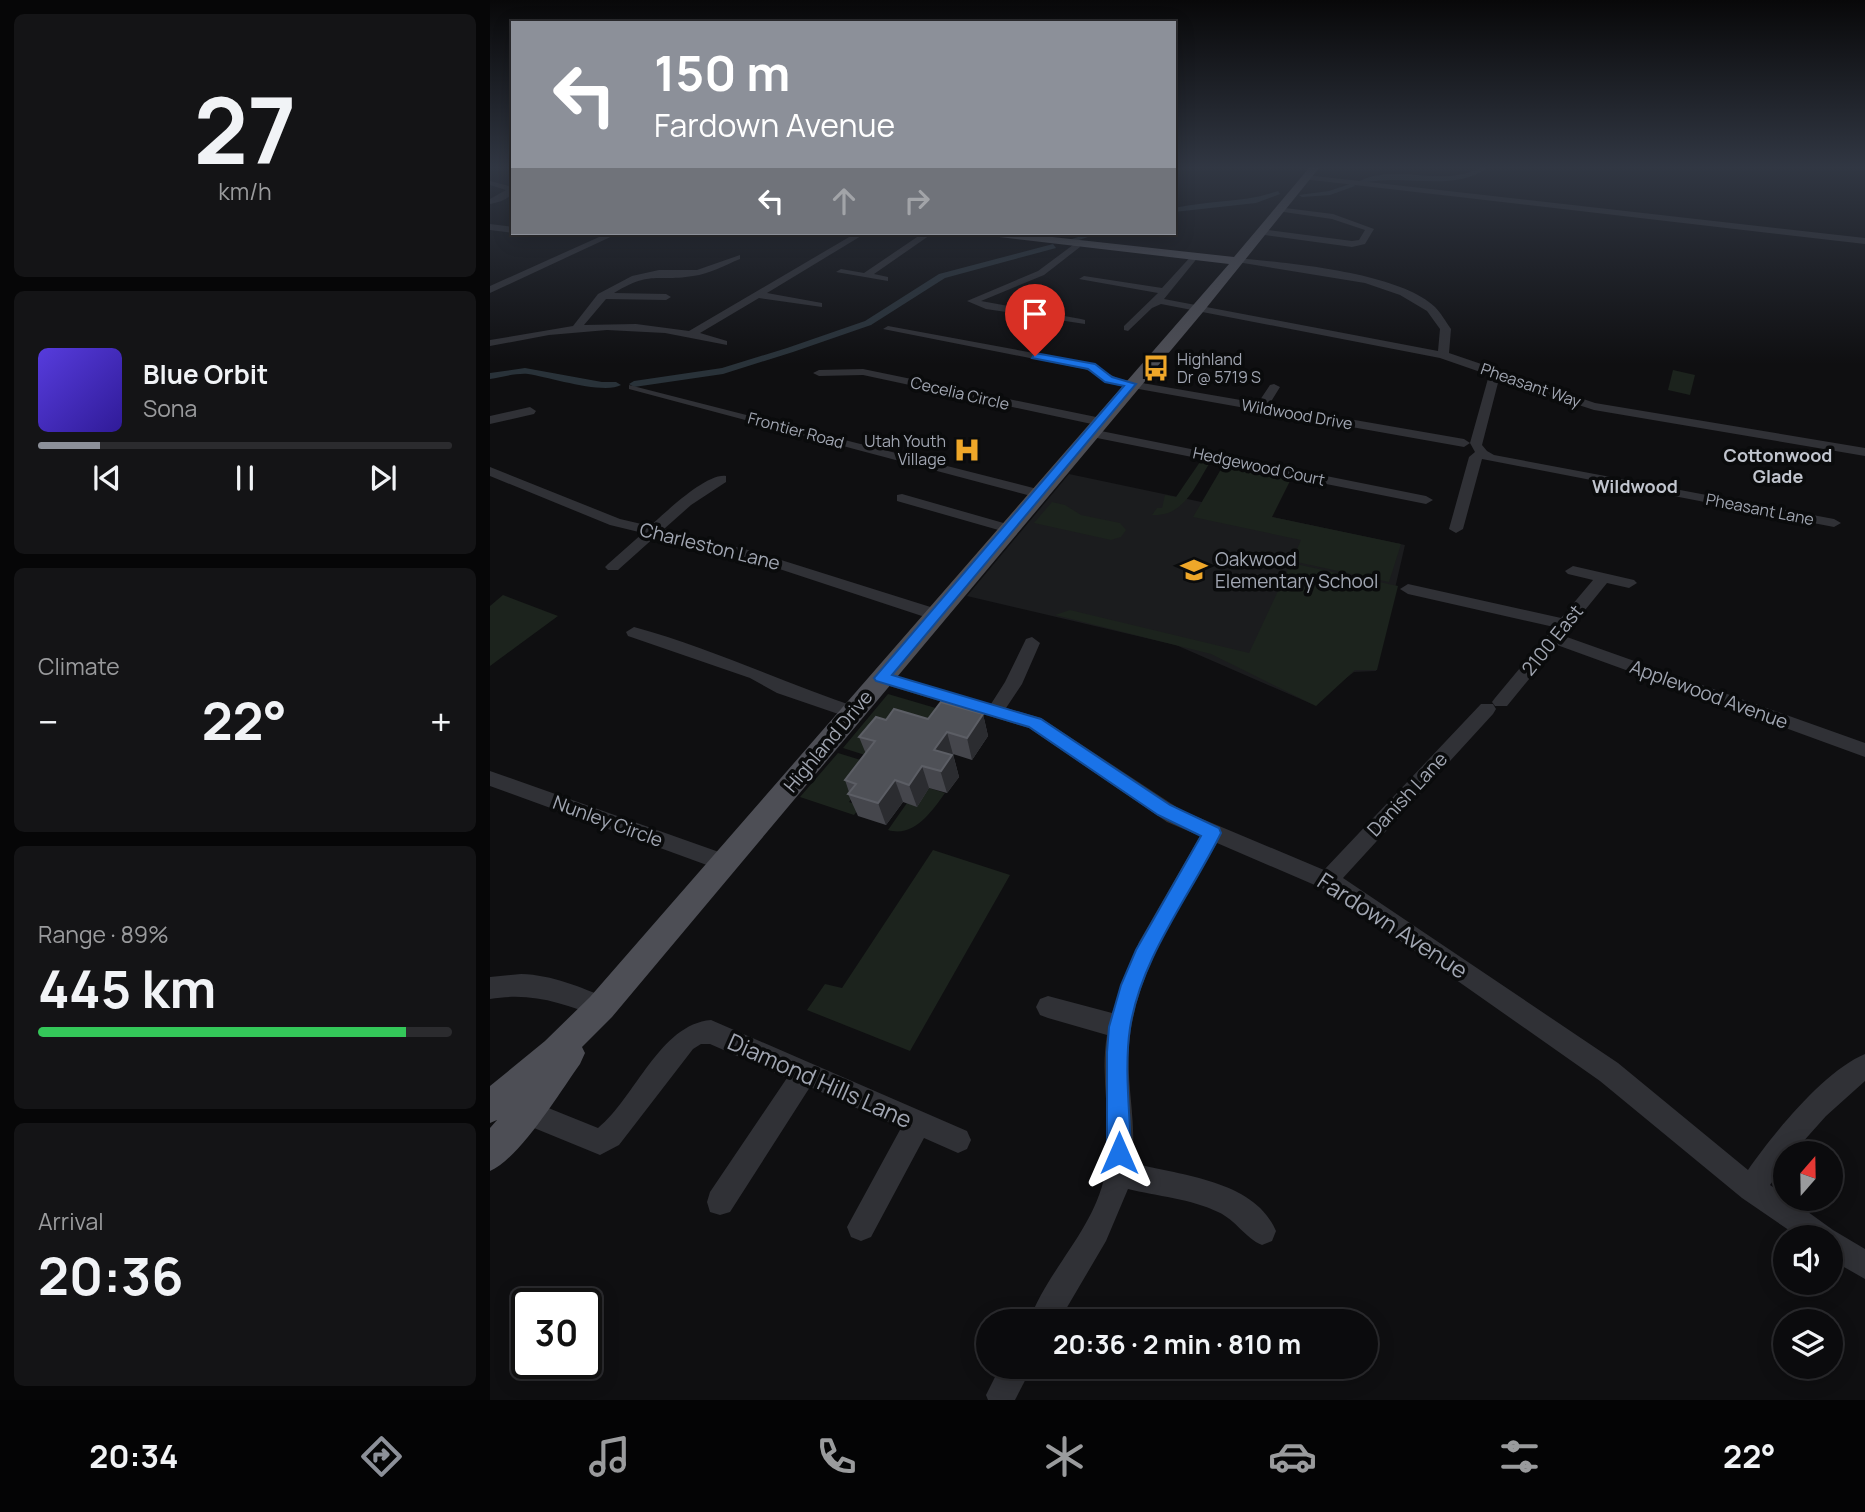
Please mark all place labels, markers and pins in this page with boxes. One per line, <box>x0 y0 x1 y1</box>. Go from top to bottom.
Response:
pin <box>1005 284 1065 356</box>
place label: Highland Dr @ 5719 S <box>1177 348 1261 388</box>
bus stop icon: Highland Dr @ 5719 S <box>1141 353 1171 383</box>
place label: Utah Youth Village <box>864 430 946 470</box>
hospital icon: Utah Youth Village <box>952 435 982 465</box>
place label: Oakwood Elementary School <box>1215 546 1378 594</box>
school or university icon: Oakwood Elementary School <box>1179 555 1209 585</box>

